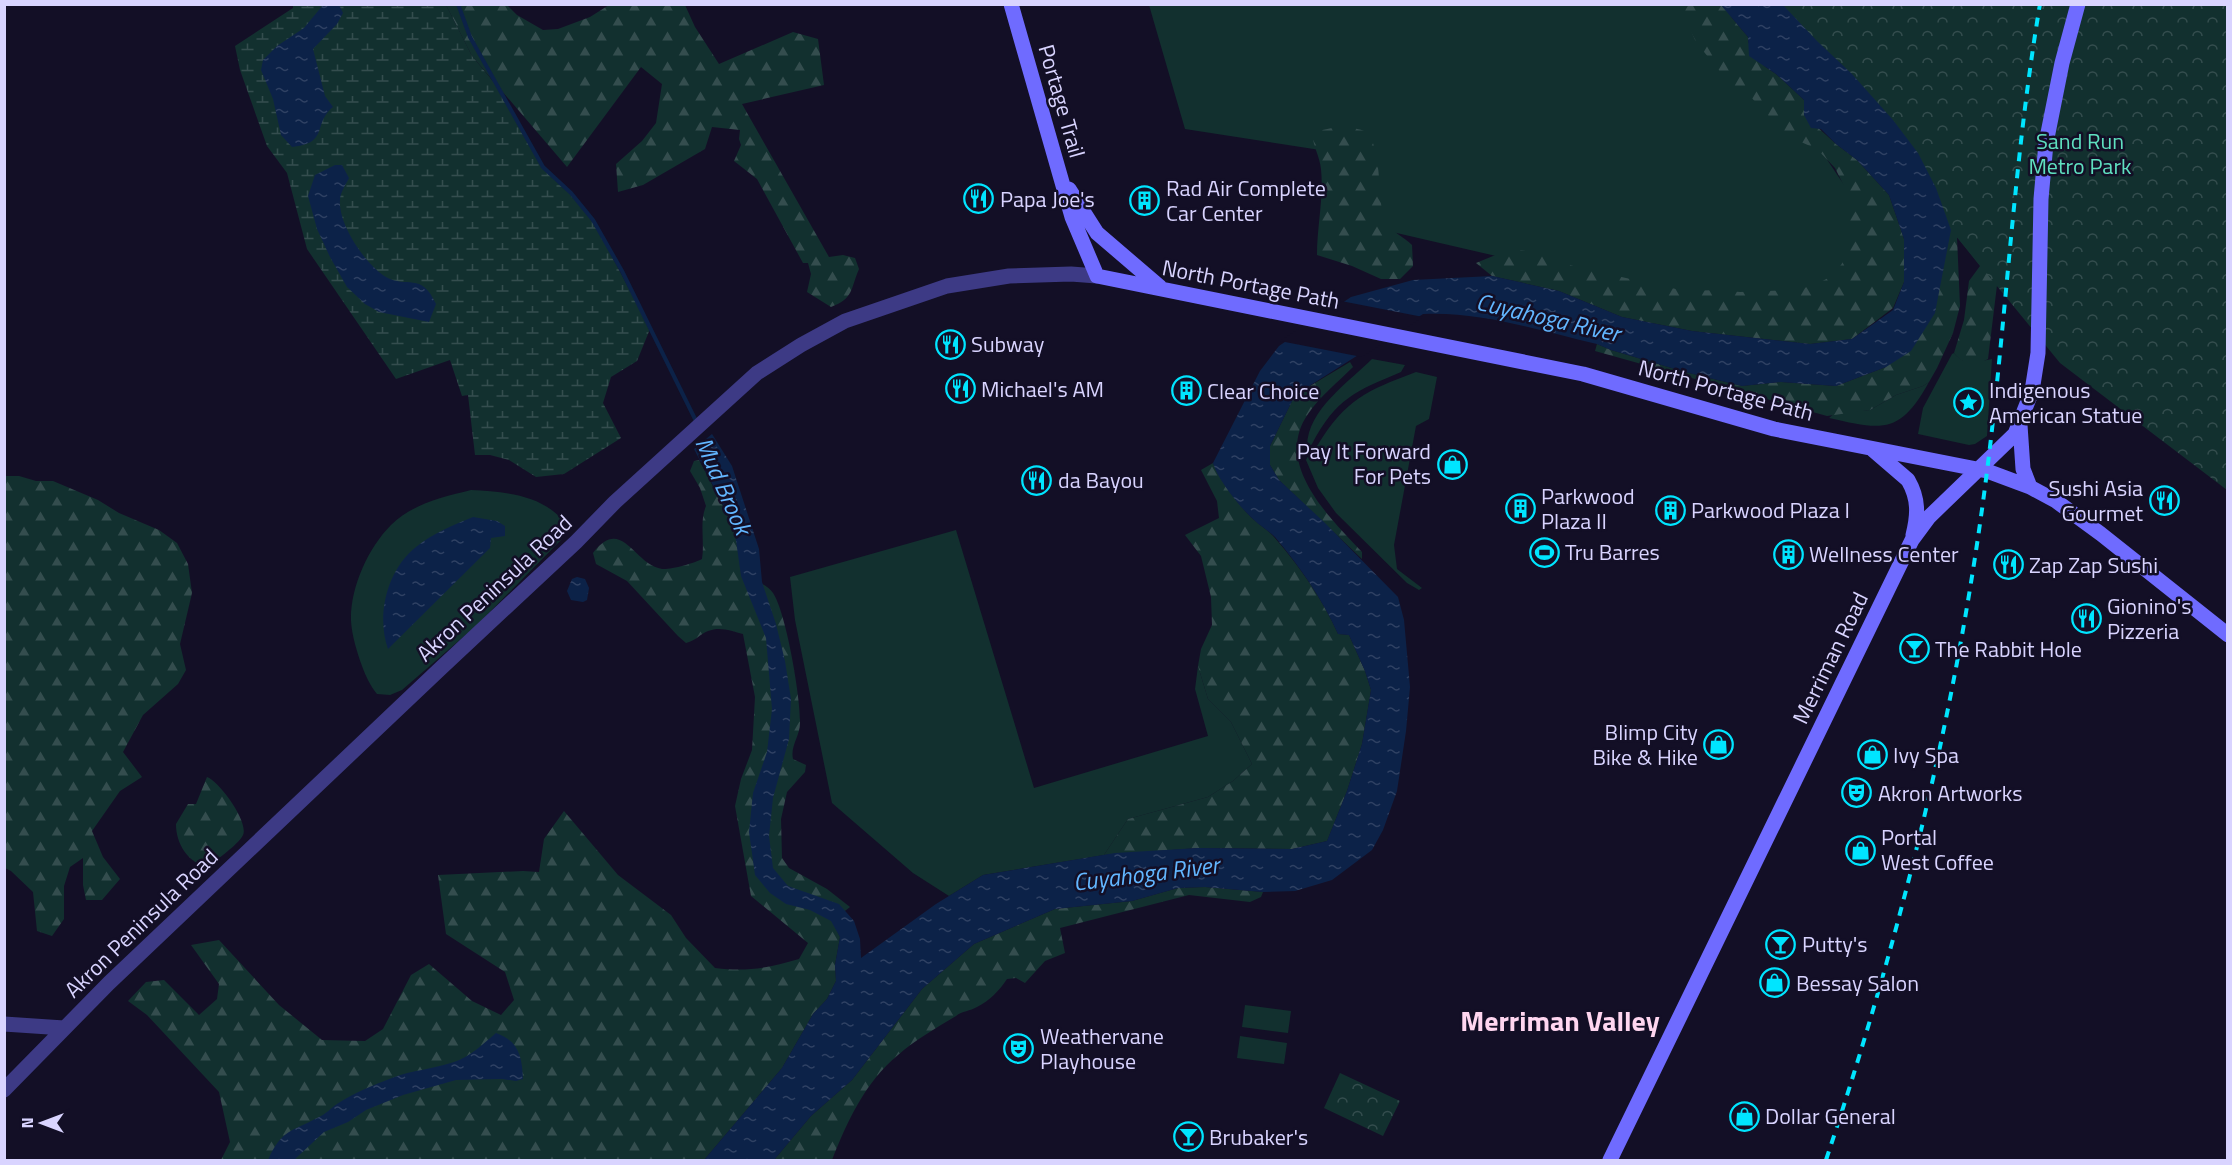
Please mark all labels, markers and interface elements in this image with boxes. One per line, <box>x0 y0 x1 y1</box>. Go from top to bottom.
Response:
street label: Portage Trail <box>1030 40 1094 162</box>
park label: Sand Run Metro Park <box>2028 124 2132 183</box>
place label: Rad Air Complete Car Center <box>1166 171 1326 230</box>
place label: Papa Joe's <box>1000 182 1095 216</box>
restaurant icon: Papa Joe's <box>963 183 995 215</box>
building icon: Rad Air Complete Car Center <box>1129 185 1161 217</box>
street label: North Portage Path <box>1159 250 1343 318</box>
water label: Cuyahoga River <box>1473 283 1627 352</box>
place label: Subway <box>971 327 1045 361</box>
restaurant icon: Subway <box>934 328 966 360</box>
street label: North Portage Path <box>1635 350 1817 430</box>
place label: Michael's AM <box>981 372 1104 406</box>
restaurant icon: Michael's AM <box>944 373 976 405</box>
place label: Indigenous American Statue <box>1989 373 2142 432</box>
place label: Clear Choice <box>1207 374 1319 408</box>
building icon: Clear Choice <box>1170 375 1202 407</box>
place icon: Indigenous American Statue <box>1952 387 1984 419</box>
water label: Mud Brook <box>686 431 763 543</box>
place label: Pay It Forward For Pets <box>1297 434 1431 493</box>
shop icon: Pay It Forward For Pets <box>1436 448 1468 480</box>
place label: da Bayou <box>1058 463 1144 497</box>
restaurant icon: da Bayou <box>1021 464 1053 496</box>
place label: Sushi Asia Gourmet <box>2049 471 2143 530</box>
place label: Parkwood Plaza II <box>1541 479 1635 538</box>
restaurant icon: Sushi Asia Gourmet <box>2148 485 2180 517</box>
building icon: Parkwood Plaza II <box>1504 493 1536 525</box>
place label: Parkwood Plaza I <box>1691 493 1850 527</box>
building icon: Parkwood Plaza I <box>1654 494 1686 526</box>
street label: Akron Peninsula Road <box>408 507 580 669</box>
place label: Tru Barres <box>1565 535 1660 569</box>
sports icon: Tru Barres <box>1528 536 1560 568</box>
place label: Wellness Center <box>1809 537 1959 571</box>
building icon: Wellness Center <box>1772 538 1804 570</box>
place label: Zap Zap Sushi <box>2029 548 2158 582</box>
restaurant icon: Zap Zap Sushi <box>1992 549 2024 581</box>
street label: Merriman Road <box>1783 586 1877 730</box>
place label: Gionino's Pizzeria <box>2107 589 2191 648</box>
restaurant icon: Gionino's Pizzeria <box>2070 603 2102 635</box>
place label: The Rabbit Hole <box>1935 632 2082 666</box>
bar icon: The Rabbit Hole <box>1898 633 1930 665</box>
place label: Blimp City Bike & Hike <box>1592 715 1698 774</box>
shop icon: Blimp City Bike & Hike <box>1703 729 1735 761</box>
place label: Ivy Spa <box>1893 738 1959 772</box>
shop icon: Ivy Spa <box>1856 739 1888 771</box>
place label: Akron Artworks <box>1878 776 2022 810</box>
theatre icon: Akron Artworks <box>1841 777 1873 809</box>
place label: Portal West Coffee <box>1881 820 1994 879</box>
shop icon: Portal West Coffee <box>1844 834 1876 866</box>
street label: Akron Peninsula Road <box>56 840 226 1006</box>
water label: Cuyahoga River <box>1071 846 1224 900</box>
place label: Putty's <box>1802 927 1868 961</box>
bar icon: Putty's <box>1765 928 1797 960</box>
place label: Bessay Salon <box>1796 966 1919 1000</box>
shop icon: Bessay Salon <box>1759 967 1791 999</box>
district label: Merriman Valley <box>1460 999 1660 1042</box>
place label: Weathervane Playhouse <box>1040 1019 1164 1078</box>
theatre icon: Weathervane Playhouse <box>1003 1033 1035 1065</box>
north arrow <box>12 1093 72 1153</box>
place label: Dollar General <box>1765 1099 1896 1133</box>
shop icon: Dollar General <box>1728 1100 1760 1132</box>
text: N <box>15 1117 39 1129</box>
place label: Brubaker's <box>1209 1120 1308 1154</box>
bar icon: Brubaker's <box>1172 1121 1204 1153</box>

